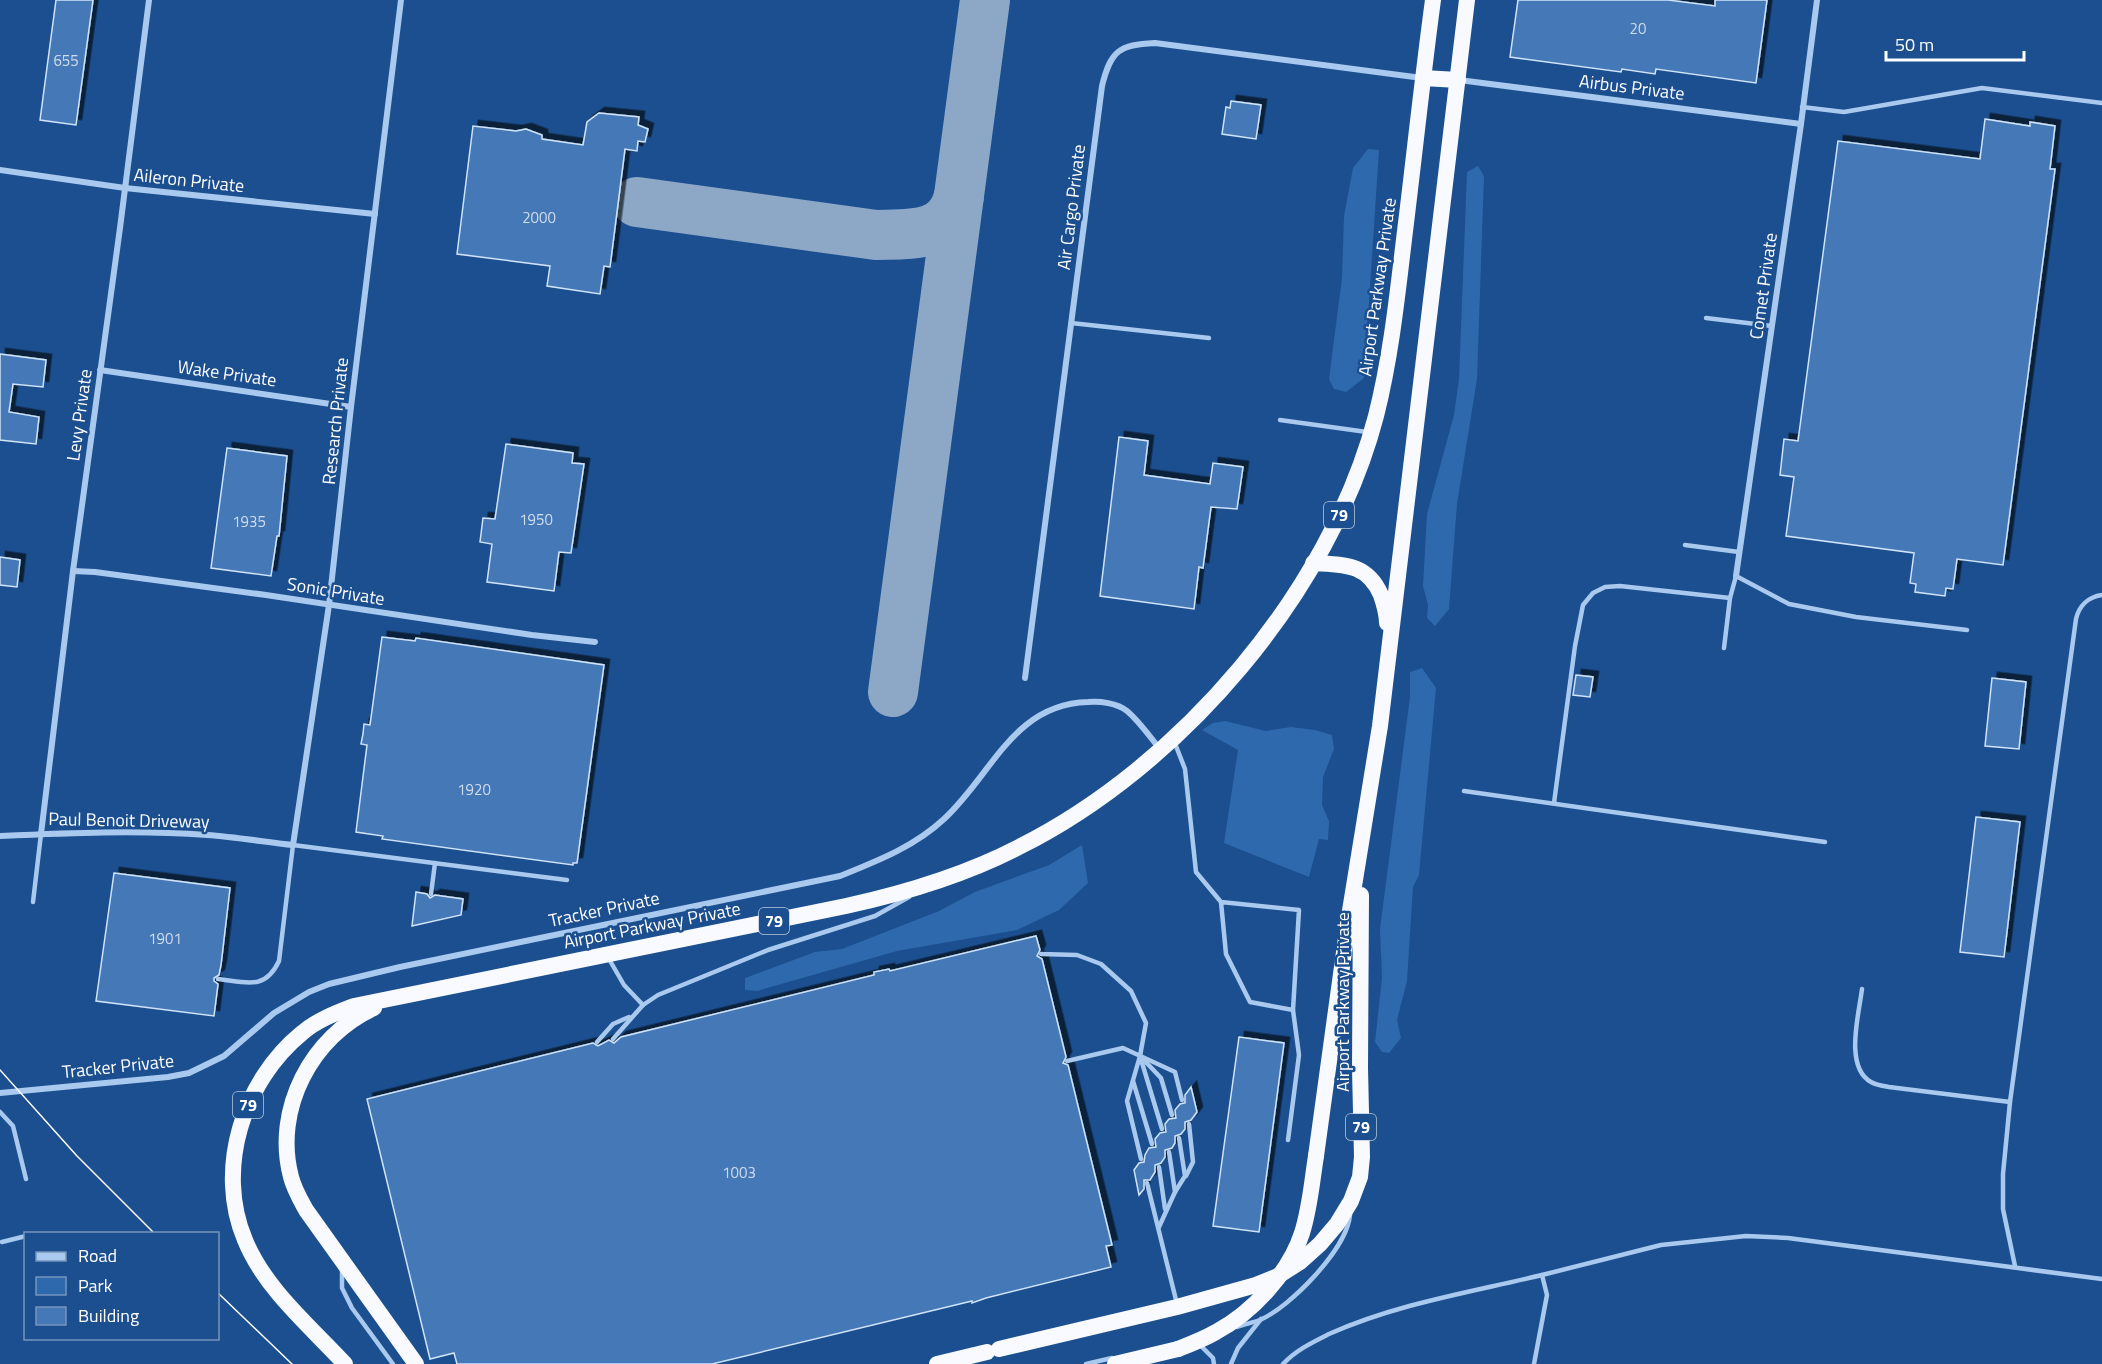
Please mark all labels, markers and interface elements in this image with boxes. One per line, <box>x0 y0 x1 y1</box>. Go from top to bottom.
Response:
house number: 20 <box>1630 17 1646 40</box>
scale bar <box>1886 24 2024 62</box>
text: 50 m <box>1895 31 1934 58</box>
house number: 655 <box>53 49 79 72</box>
street label: Airbus Private <box>1578 67 1686 107</box>
street label: Air Cargo Private <box>1050 143 1092 271</box>
street label: Aileron Private <box>132 161 246 199</box>
street label: Airport Parkway Private <box>1351 196 1403 378</box>
house number: 2000 <box>522 206 556 229</box>
street label: Comet Private <box>1742 231 1784 341</box>
street label: Wake Private <box>176 353 278 393</box>
street label: Research Private <box>315 356 355 486</box>
street label: Levy Private <box>59 367 99 463</box>
road number: 79 <box>1324 502 1354 528</box>
house number: 1950 <box>519 508 553 531</box>
house number: 1935 <box>232 510 266 533</box>
street label: Sonic Private <box>285 570 387 612</box>
house number: 1920 <box>457 778 491 801</box>
street label: Paul Benoit Driveway <box>48 805 210 835</box>
street label: Tracker Private <box>546 884 662 934</box>
street label: Airport Parkway Private <box>561 895 743 955</box>
road number: 79 <box>759 908 789 934</box>
street label: Airport Parkway Private <box>1329 912 1356 1092</box>
house number: 1901 <box>148 927 182 950</box>
street label: Tracker Private <box>61 1047 175 1085</box>
road number: 79 <box>233 1092 263 1118</box>
road number: 79 <box>1346 1114 1376 1140</box>
house number: 1003 <box>722 1161 756 1184</box>
legend <box>24 1232 219 1340</box>
text: Road <box>78 1242 117 1269</box>
text: Park <box>78 1272 113 1299</box>
text: Building <box>78 1302 139 1329</box>

